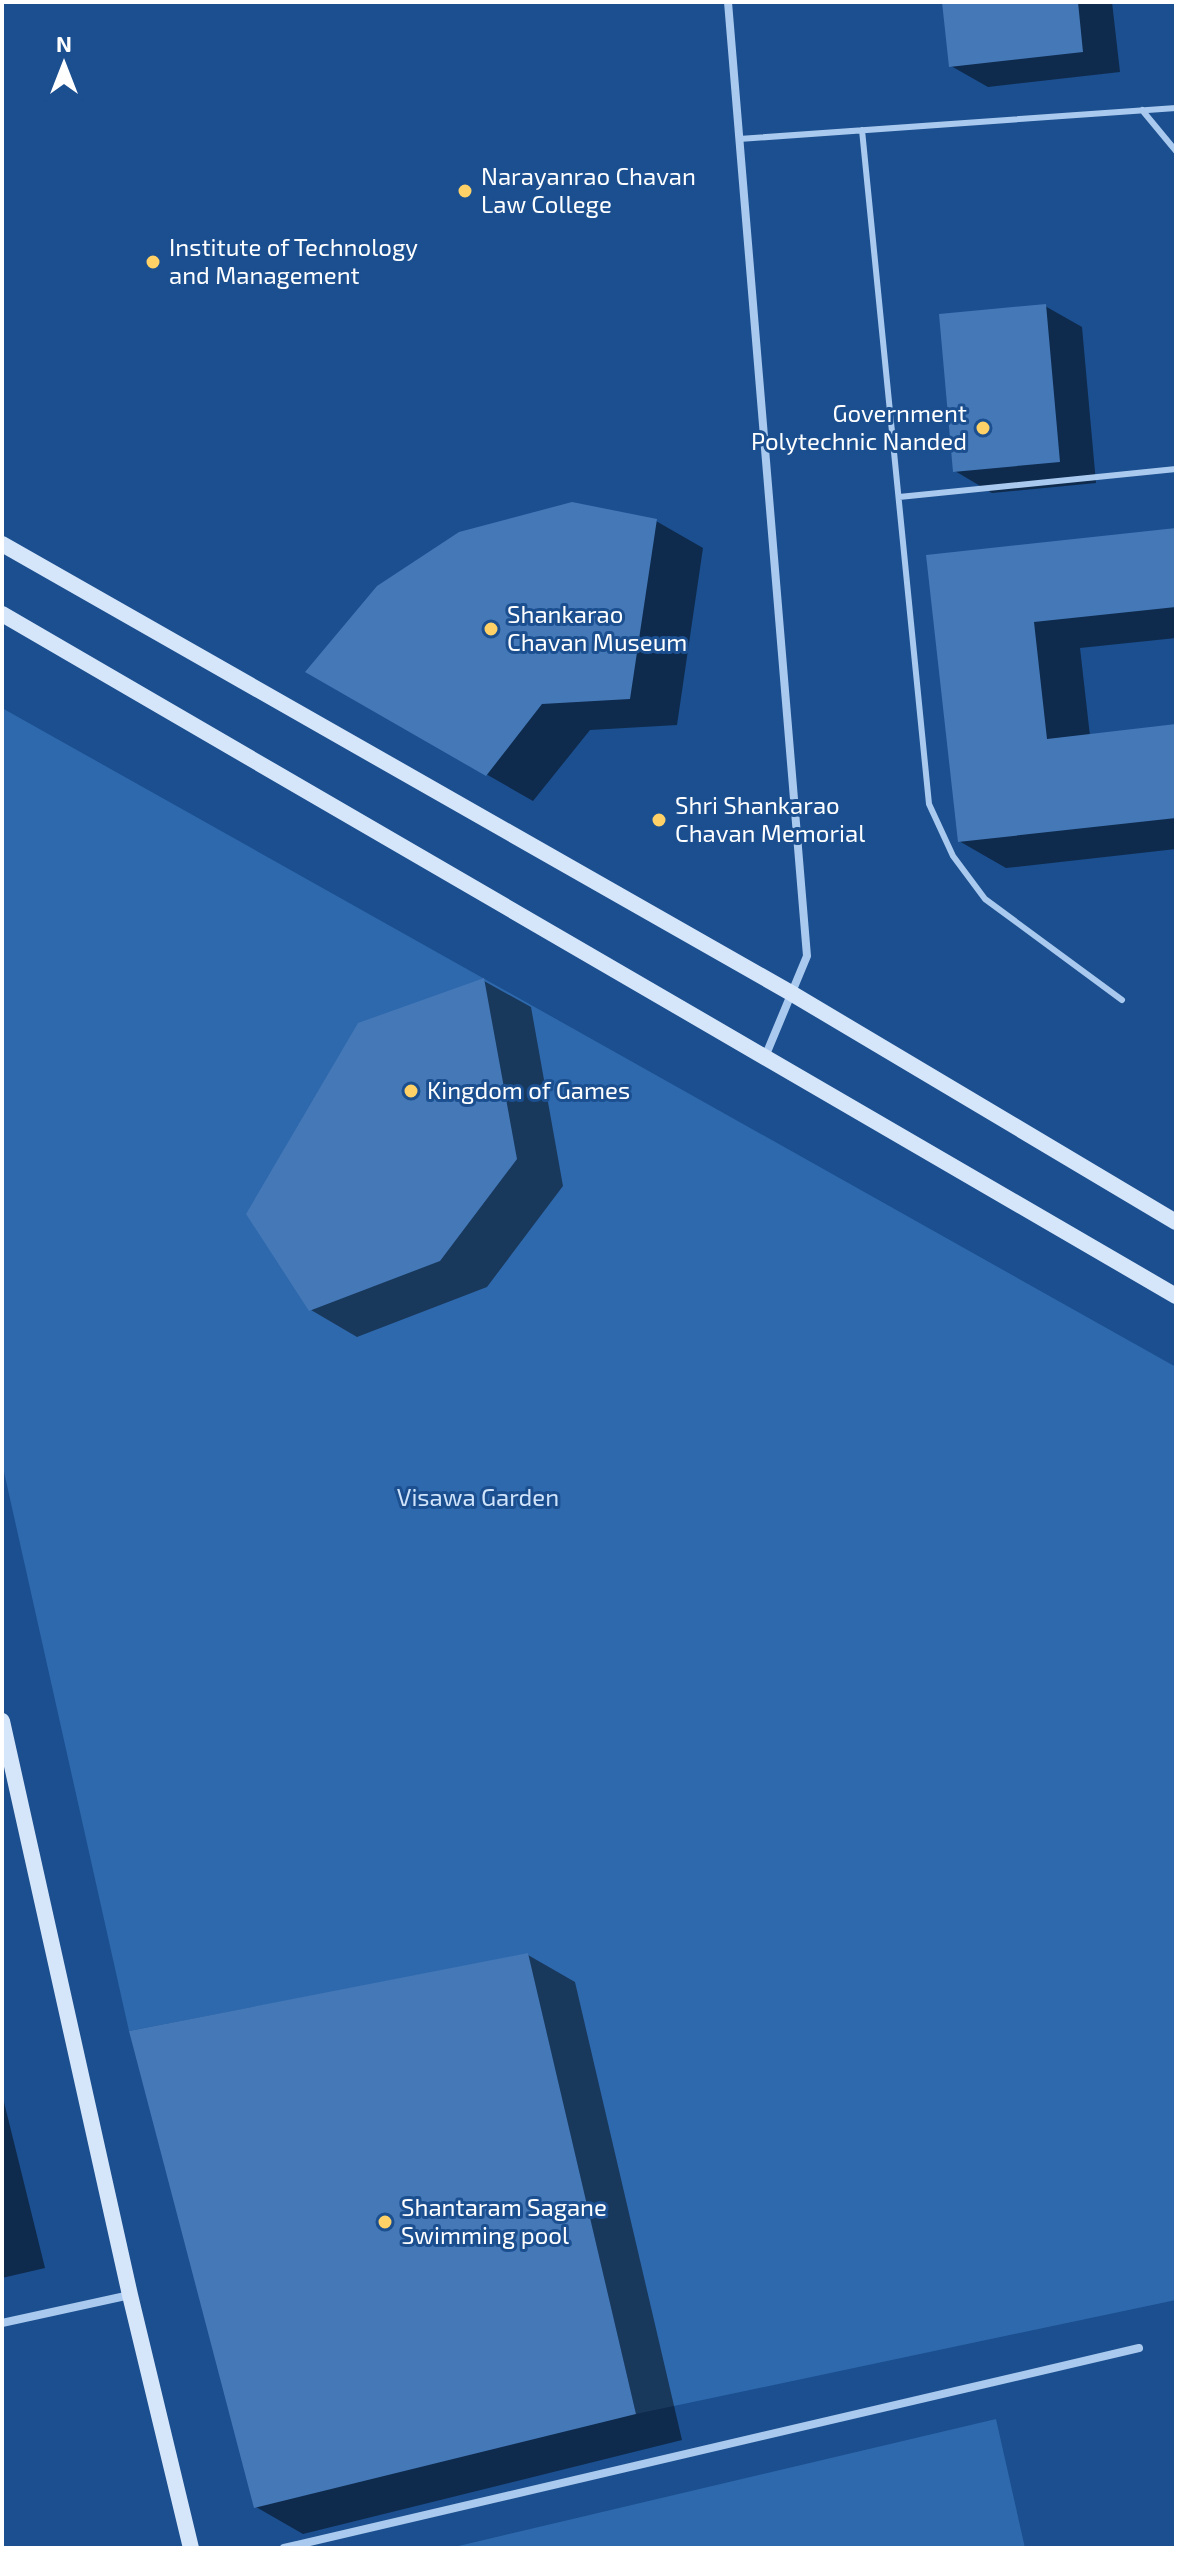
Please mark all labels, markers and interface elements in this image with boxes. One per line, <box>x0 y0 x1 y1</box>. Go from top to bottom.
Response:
north arrow <box>24 24 104 104</box>
text: N <box>56 30 72 56</box>
place label: Narayanrao Chavan Law College <box>481 161 696 218</box>
marker: Narayanrao Chavan Law College <box>456 182 474 200</box>
place label: Institute of Technology and Management <box>169 232 418 289</box>
marker: Institute of Technology and Management <box>144 253 162 271</box>
place label: Government Polytechnic Nanded <box>751 398 967 455</box>
marker: Government Polytechnic Nanded <box>974 419 992 437</box>
place label: Shankarao Chavan Museum <box>507 599 687 656</box>
marker: Shankarao Chavan Museum <box>482 620 500 638</box>
place label: Shri Shankarao Chavan Memorial <box>675 790 865 847</box>
marker: Shri Shankarao Chavan Memorial <box>650 811 668 829</box>
place label: Kingdom of Games <box>427 1075 630 1104</box>
marker: Kingdom of Games <box>402 1082 420 1100</box>
park label: Visawa Garden <box>397 1482 559 1511</box>
place label: Shantaram Sagane Swimming pool <box>401 2192 607 2249</box>
marker: Shantaram Sagane Swimming pool <box>376 2213 394 2231</box>

